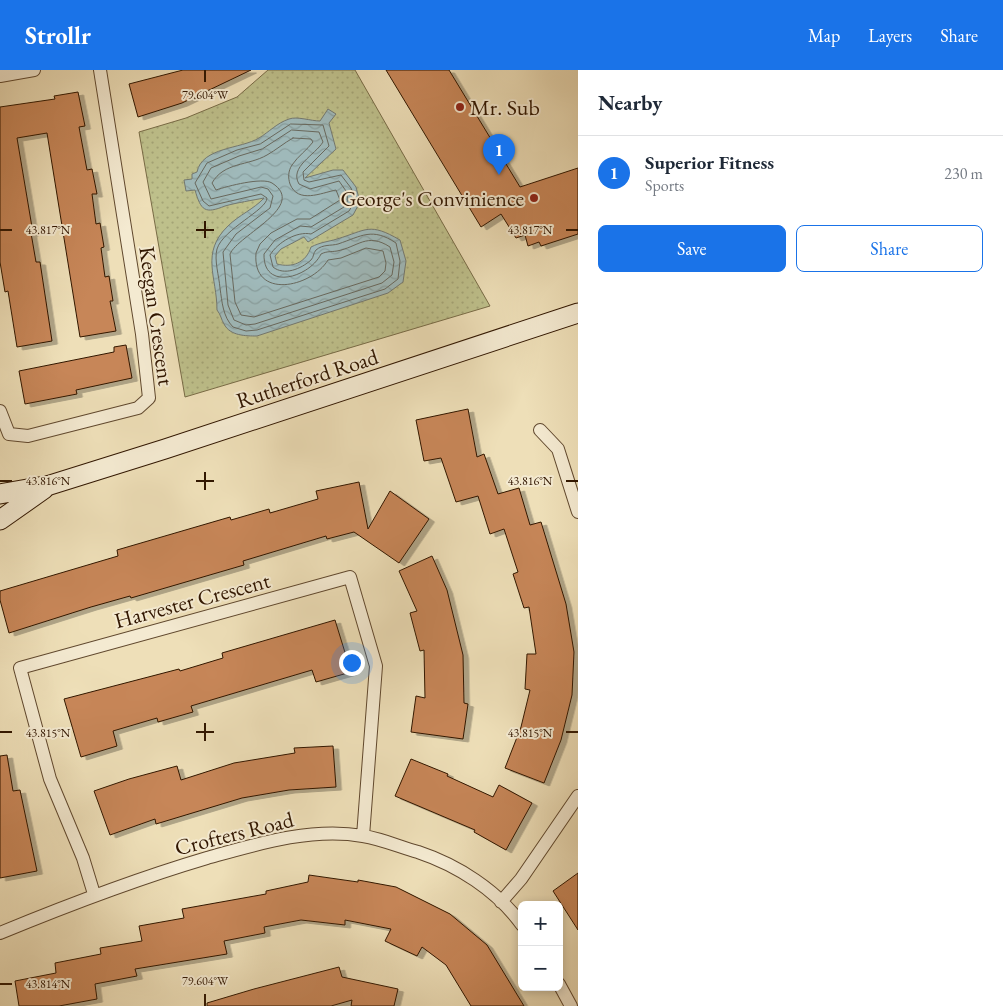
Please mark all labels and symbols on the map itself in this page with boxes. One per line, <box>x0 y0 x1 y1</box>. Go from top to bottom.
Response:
text: 79.604°W <box>182 87 229 103</box>
place label: Mr. Sub <box>470 93 540 122</box>
marker: Mr. Sub <box>454 101 466 113</box>
pin: 1 <box>483 134 515 175</box>
place label: George's Convinience <box>340 184 524 213</box>
marker: George's Convinience <box>528 192 540 204</box>
text: 43.817°N <box>26 222 71 238</box>
text: 43.817°N <box>508 222 553 238</box>
street label: Keegan Crescent <box>132 244 181 388</box>
street label: Rutherford Road <box>232 342 383 415</box>
text: 43.816°N <box>26 473 71 489</box>
text: 43.816°N <box>508 473 553 489</box>
street label: Harvester Crescent <box>111 566 273 635</box>
your location <box>339 650 365 676</box>
text: 43.815°N <box>26 725 71 741</box>
text: 43.815°N <box>508 725 553 741</box>
street label: Crofters Road <box>172 805 297 862</box>
text: 79.604°W <box>182 973 229 989</box>
text: 43.814°N <box>26 976 71 992</box>

